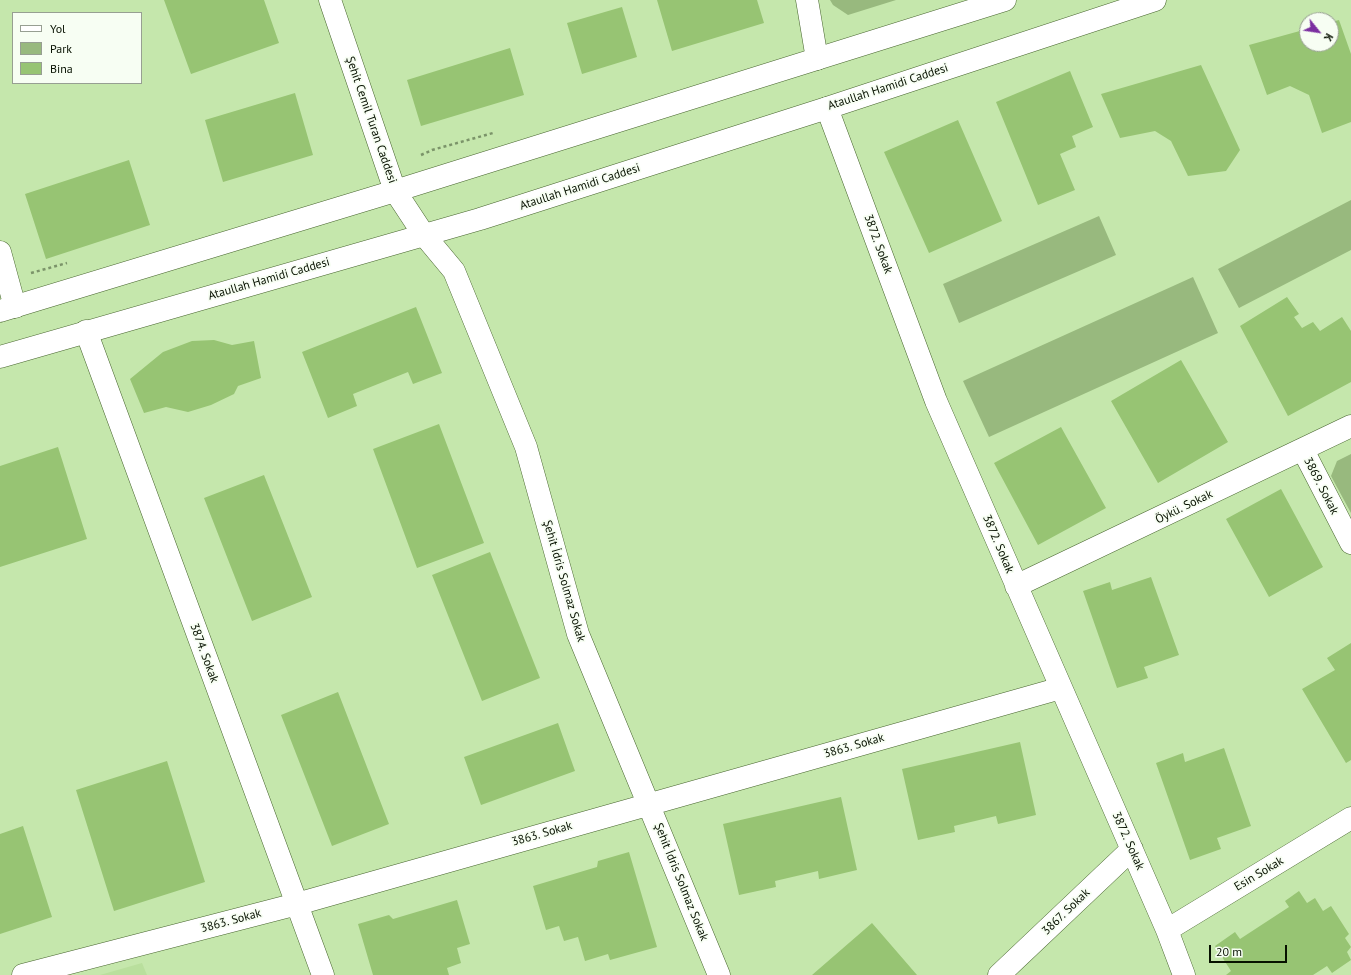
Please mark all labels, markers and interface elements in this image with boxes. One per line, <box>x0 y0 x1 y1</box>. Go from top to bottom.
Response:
legend <box>12 12 142 84</box>
north arrow <box>1299 12 1339 52</box>
text: Yol <box>50 21 66 36</box>
text: K <box>1321 31 1336 44</box>
text: Park <box>50 41 72 56</box>
street label: Şehit Cemil Turan Caddesi <box>342 55 400 185</box>
text: Bina <box>50 61 73 76</box>
street label: Ataullah Hamidi Caddesi <box>826 61 950 113</box>
street label: Ataullah Hamidi Caddesi <box>518 161 642 213</box>
street label: 3872. Sokak <box>861 212 895 276</box>
street label: Ataullah Hamidi Caddesi <box>207 255 331 303</box>
street label: 3869. Sokak <box>1300 455 1342 517</box>
street label: Öykü. Sokak <box>1153 487 1215 527</box>
street label: 3872. Sokak <box>979 513 1017 575</box>
street label: Şehit İdris Solmaz Sokak <box>540 519 588 643</box>
street label: 3874. Sokak <box>187 621 221 685</box>
street label: 3863. Sokak <box>822 731 886 761</box>
street label: 3872. Sokak <box>1109 810 1147 872</box>
street label: 3863. Sokak <box>510 819 574 849</box>
street label: Şehit İdris Solmaz Sokak <box>651 821 711 943</box>
street label: Esin Sokak <box>1232 854 1286 894</box>
street label: 3867. Sokak <box>1039 886 1093 938</box>
street label: 3863. Sokak <box>199 906 263 936</box>
scale bar <box>1211 937 1289 963</box>
text: 20 m <box>1216 944 1242 959</box>

